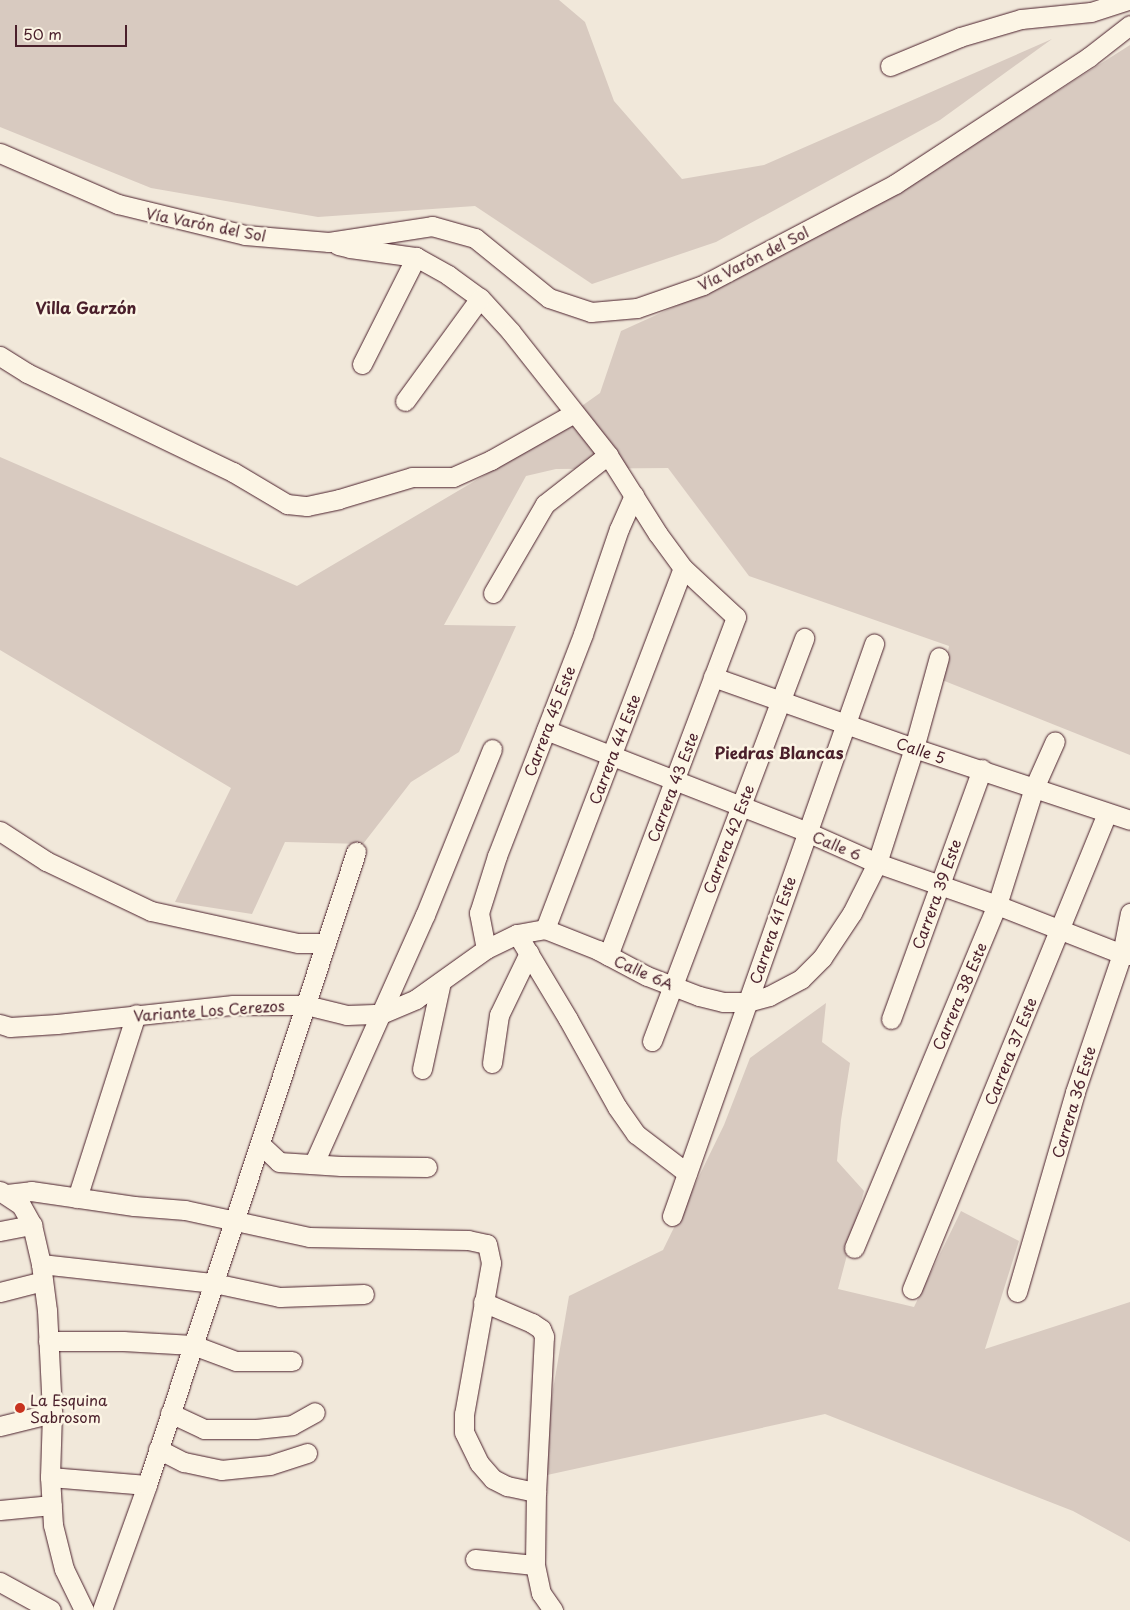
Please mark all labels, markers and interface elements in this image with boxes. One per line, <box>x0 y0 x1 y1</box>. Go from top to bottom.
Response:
scale bar <box>18 15 130 47</box>
text: 50 m <box>23 22 62 45</box>
street label: Vía Varón del Sol <box>144 204 268 244</box>
street label: Vía Varón del Sol <box>695 222 811 294</box>
district label: Villa Garzón <box>36 297 136 317</box>
street label: Carrera 45 Este <box>520 663 578 779</box>
street label: Carrera 44 Este <box>585 691 643 807</box>
street label: Carrera 43 Este <box>643 729 701 845</box>
street label: Calle 5 <box>894 733 948 767</box>
district label: Piedras Blancas <box>714 742 844 762</box>
street label: Carrera 42 Este <box>699 781 757 897</box>
street label: Calle 6 <box>810 827 864 863</box>
street label: Carrera 39 Este <box>908 837 964 951</box>
street label: Carrera 41 Este <box>745 874 799 986</box>
street label: Carrera 38 Este <box>928 939 990 1053</box>
street label: Calle 6A <box>611 951 677 993</box>
street label: Carrera 37 Este <box>980 994 1040 1108</box>
street label: Variante Los Cerezos <box>133 996 285 1024</box>
street label: Carrera 36 Este <box>1047 1043 1099 1161</box>
place label: La Esquina Sabrosom <box>30 1390 108 1425</box>
marker: La Esquina Sabrosom <box>14 1402 26 1414</box>

